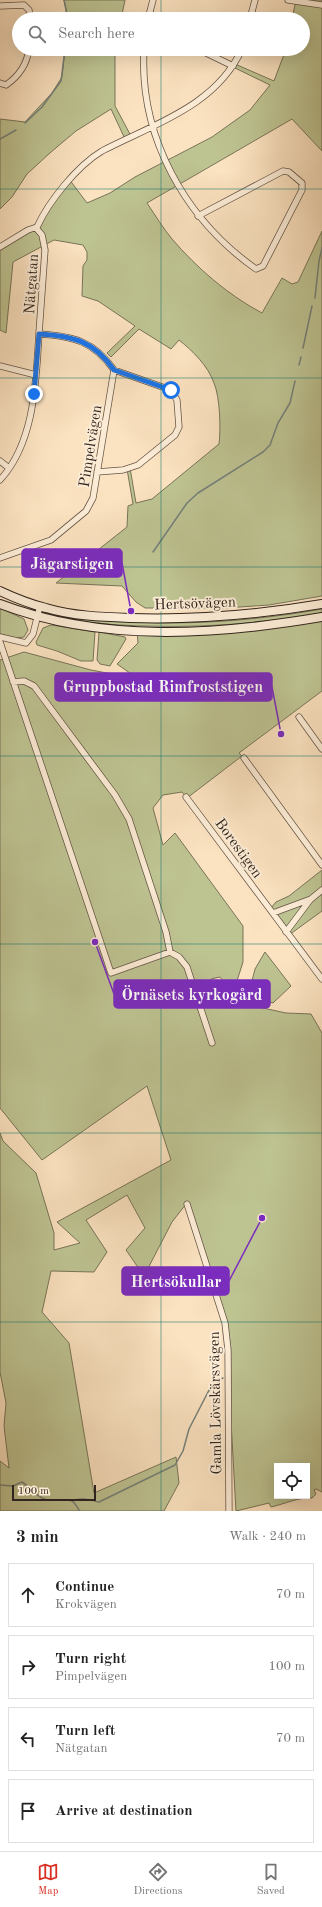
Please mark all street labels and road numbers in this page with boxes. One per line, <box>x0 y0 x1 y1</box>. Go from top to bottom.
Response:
street label: Nätgatan <box>23 253 42 315</box>
street label: Pimpelvägen <box>78 404 105 489</box>
street label: Hertsövägen <box>154 596 236 613</box>
street label: Borestigen <box>211 816 264 882</box>
street label: Gamla Lövskärsvägen <box>208 1331 225 1475</box>

